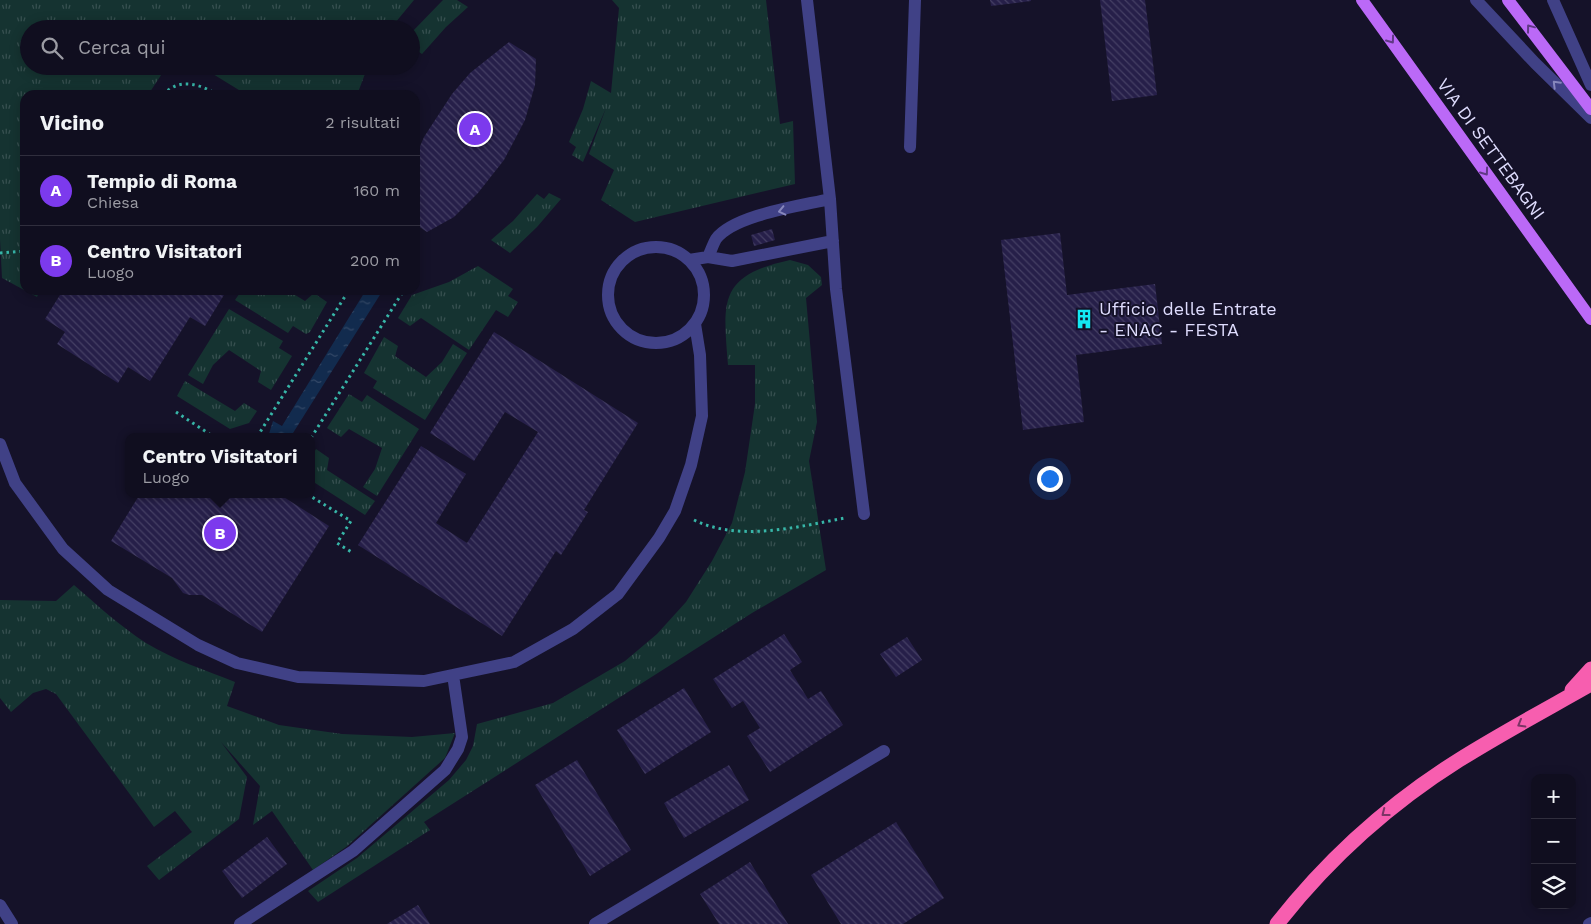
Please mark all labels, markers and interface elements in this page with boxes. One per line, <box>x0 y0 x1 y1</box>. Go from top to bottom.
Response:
search box <box>20 20 420 75</box>
one-way arrow <box>1527 24 1536 34</box>
icon: search <box>38 34 66 62</box>
one-way arrow <box>1385 34 1394 44</box>
text: Cerca qui <box>78 36 166 59</box>
street label: VIA DI SETTEBAGNI <box>1433 74 1550 223</box>
one-way arrow <box>1553 81 1562 90</box>
text: Vicino <box>40 110 104 135</box>
pin: A <box>459 110 491 148</box>
text: 2 risultati <box>325 113 400 132</box>
one-way arrow <box>1479 166 1488 176</box>
text: Tempio di Roma <box>87 170 237 193</box>
text: A <box>51 181 61 200</box>
text: 160 m <box>353 181 400 200</box>
text: Chiesa <box>87 193 139 212</box>
one-way arrow <box>778 205 787 216</box>
text: Centro Visitatori <box>87 240 242 263</box>
text: B <box>51 251 61 270</box>
text: 200 m <box>350 251 400 270</box>
text: Luogo <box>87 263 134 282</box>
place label: Ufficio delle Entrate - ENAC - FESTA <box>1099 298 1277 340</box>
building icon: Ufficio delle Entrate - ENAC - FESTA <box>1073 308 1095 330</box>
popup <box>125 433 315 498</box>
text: Centro Visitatori <box>143 445 297 468</box>
your location <box>1037 466 1063 492</box>
text: Luogo <box>143 468 190 487</box>
pin: B <box>204 514 236 552</box>
one-way arrow <box>1517 718 1526 728</box>
map controls <box>1531 774 1576 909</box>
button: + <box>1531 774 1576 819</box>
one-way arrow <box>1382 807 1391 815</box>
button: − <box>1531 819 1576 864</box>
button: layers <box>1531 864 1576 909</box>

